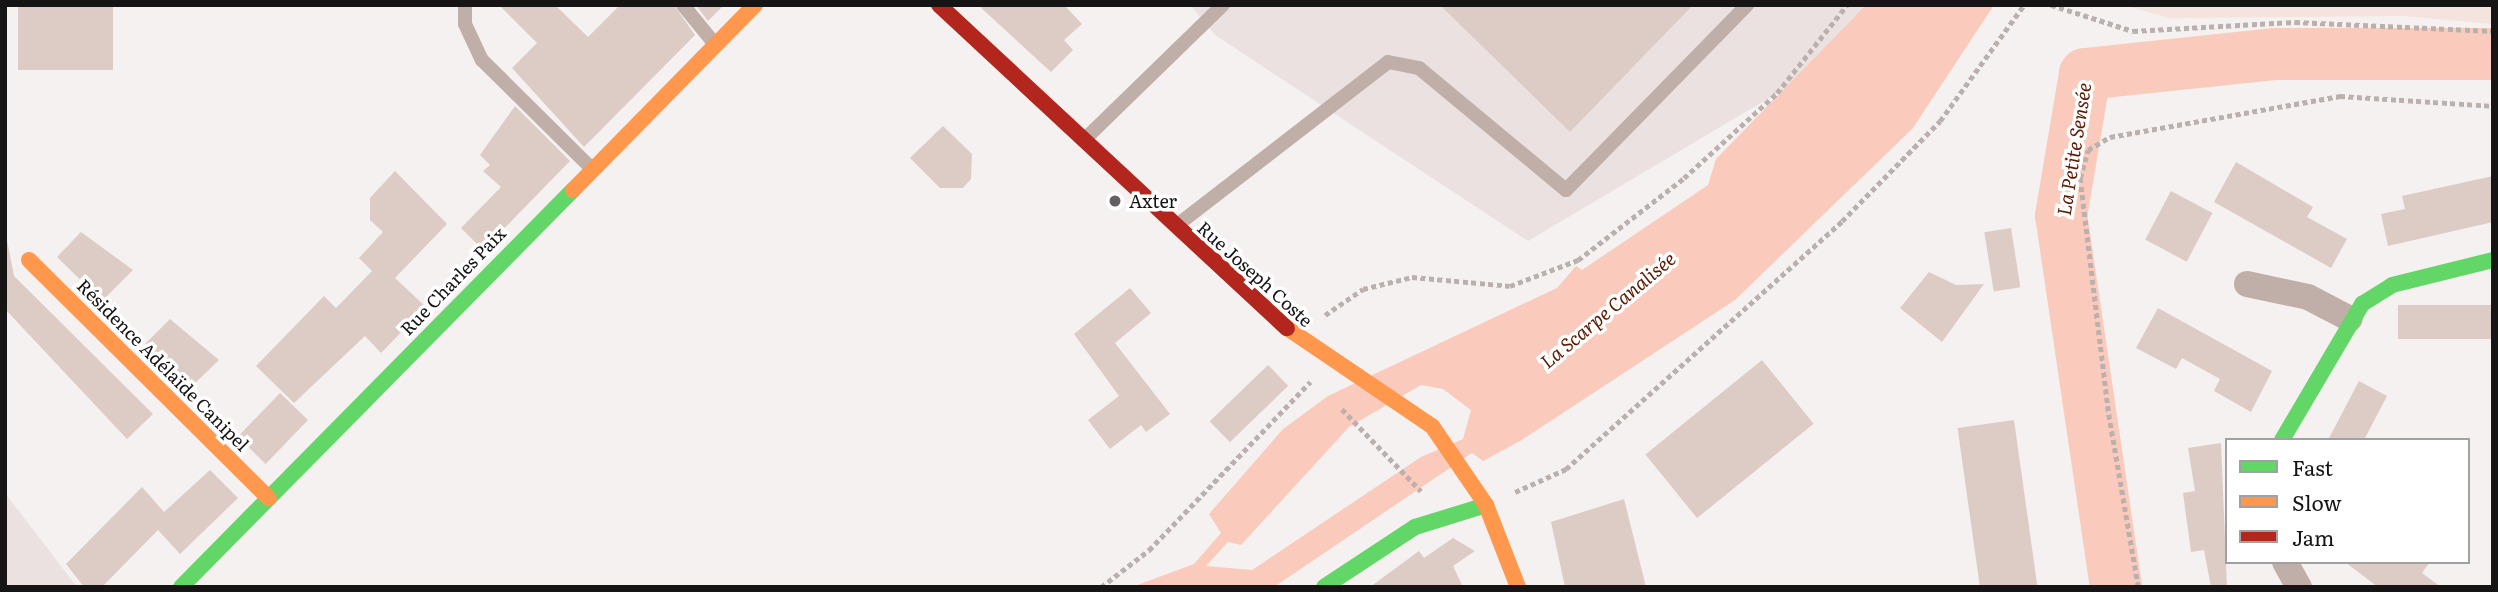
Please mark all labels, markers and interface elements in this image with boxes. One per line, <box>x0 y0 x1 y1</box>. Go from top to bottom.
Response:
water label: La Petite Sensée <box>2052 81 2096 217</box>
place label: Axter <box>1129 190 1177 212</box>
marker: Axter <box>1107 193 1123 209</box>
street label: Rue Joseph Coste <box>1193 217 1317 331</box>
street label: Rue Charles Paix <box>396 222 510 340</box>
water label: La Scarpe Canalisée <box>1536 247 1680 373</box>
street label: Résidence Adélaïde Canipel <box>73 275 253 455</box>
legend <box>2225 438 2470 564</box>
text: Fast <box>2292 451 2333 482</box>
text: Slow <box>2292 486 2342 517</box>
text: Jam <box>2292 521 2334 552</box>

